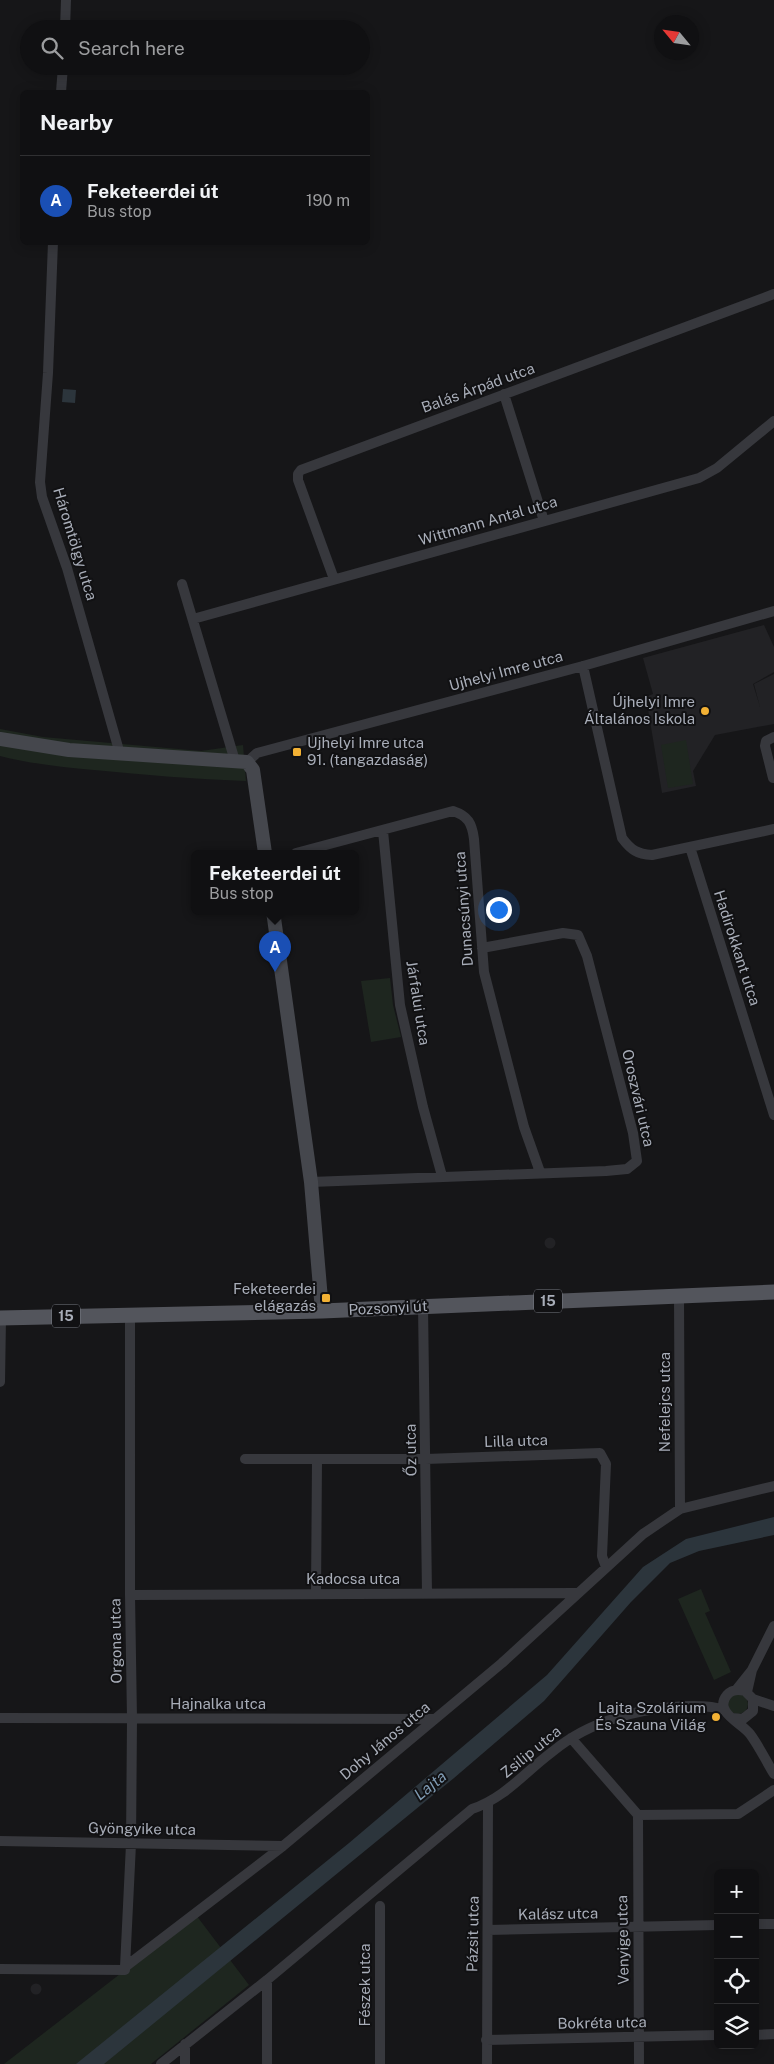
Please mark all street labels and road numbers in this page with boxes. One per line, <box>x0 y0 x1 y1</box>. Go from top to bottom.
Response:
street label: Balás Árpád utca <box>419 359 537 416</box>
street label: Háromtölgy utca <box>50 485 101 602</box>
street label: Wittmann Antal utca <box>417 493 559 548</box>
street label: Ujhelyi Imre utca <box>447 647 565 694</box>
street label: Dunacsúnyi utca <box>451 851 476 967</box>
street label: Hadirokkant utca <box>711 888 764 1008</box>
street label: Járfalui utca <box>403 959 434 1047</box>
street label: Oroszvári utca <box>619 1048 658 1148</box>
road number: 15 <box>534 1290 562 1312</box>
street label: Pozsonyi út <box>348 1297 428 1318</box>
road number: 15 <box>52 1304 80 1328</box>
street label: Nefelejcs utca <box>656 1352 673 1452</box>
street label: Őz utca <box>401 1424 419 1476</box>
street label: Lilla utca <box>484 1431 548 1450</box>
street label: Kadocsa utca <box>306 1570 400 1587</box>
street label: Orgona utca <box>106 1598 125 1684</box>
street label: Hajnalka utca <box>170 1695 266 1712</box>
street label: Dohy János utca <box>336 1698 433 1783</box>
street label: Zsilip utca <box>497 1722 564 1781</box>
street label: Gyöngyike utca <box>88 1819 196 1838</box>
street label: Venyige utca <box>613 1895 632 1985</box>
street label: Pázsit utca <box>463 1896 482 1972</box>
street label: Kalász utca <box>518 1904 598 1923</box>
street label: Fészek utca <box>356 1943 373 2027</box>
street label: Bokréta utca <box>557 2013 647 2032</box>

